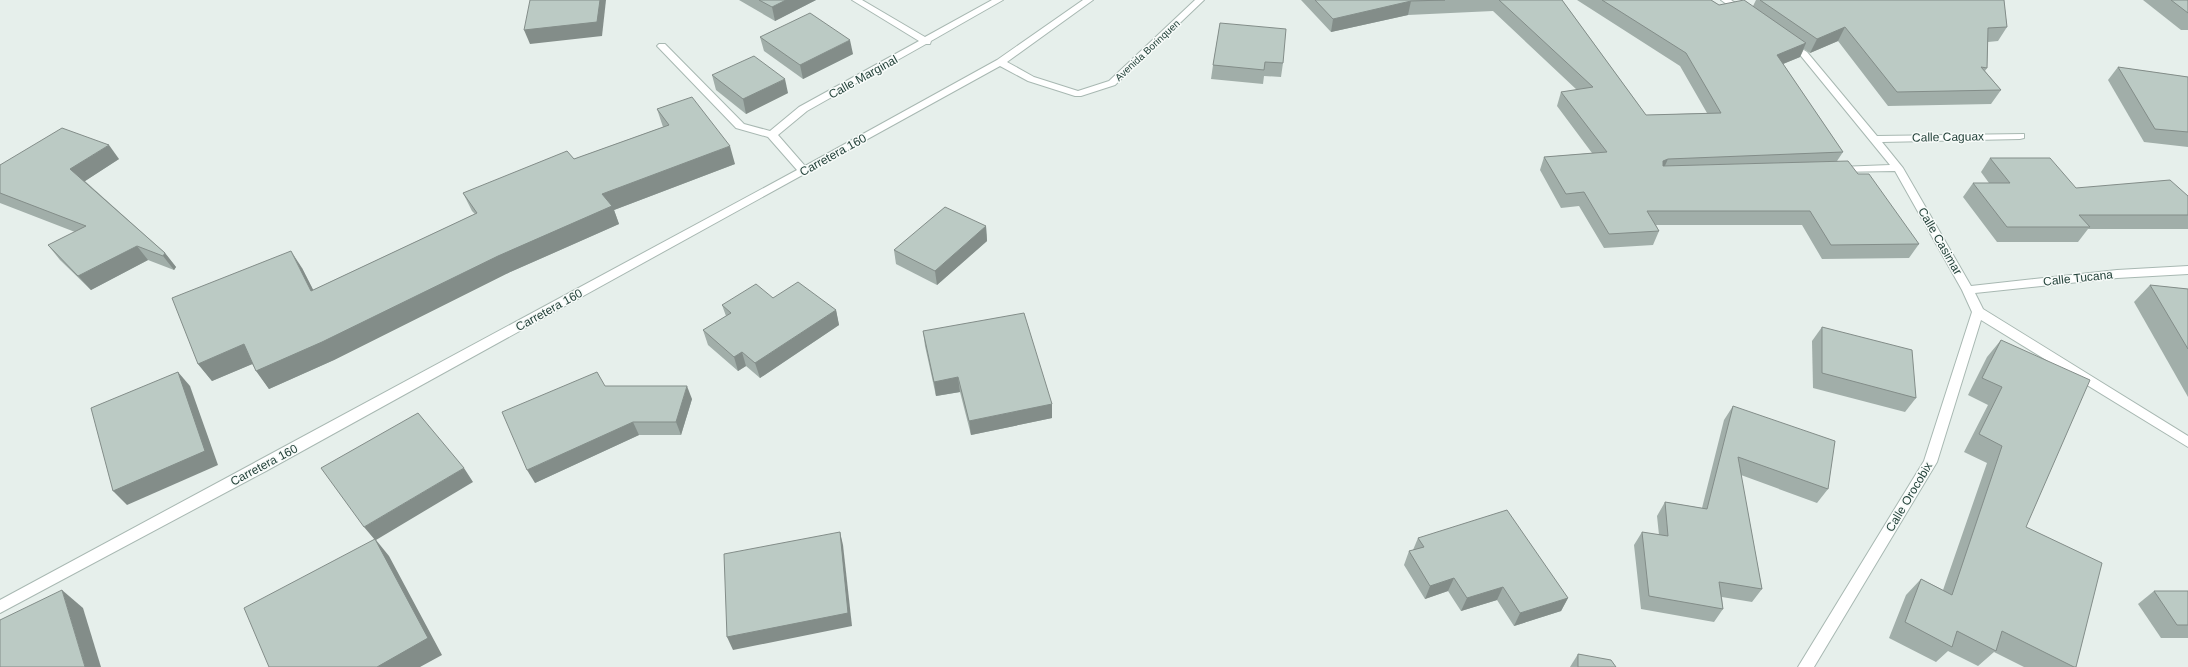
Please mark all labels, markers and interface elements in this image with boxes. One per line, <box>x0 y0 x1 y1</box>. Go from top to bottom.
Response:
street label: Avenida Borinquen <box>1113 18 1182 83</box>
street label: Calle Marginal <box>826 52 900 102</box>
street label: Calle Caguax <box>1912 129 1984 145</box>
street label: Carretera 160 <box>797 131 869 179</box>
street label: Calle Casimar <box>1915 205 1965 277</box>
street label: Calle Tucana <box>2042 267 2114 289</box>
street label: Carretera 160 <box>513 286 585 334</box>
street label: Carretera 160 <box>228 441 300 489</box>
street label: Calle Orocobix <box>1883 460 1935 534</box>

